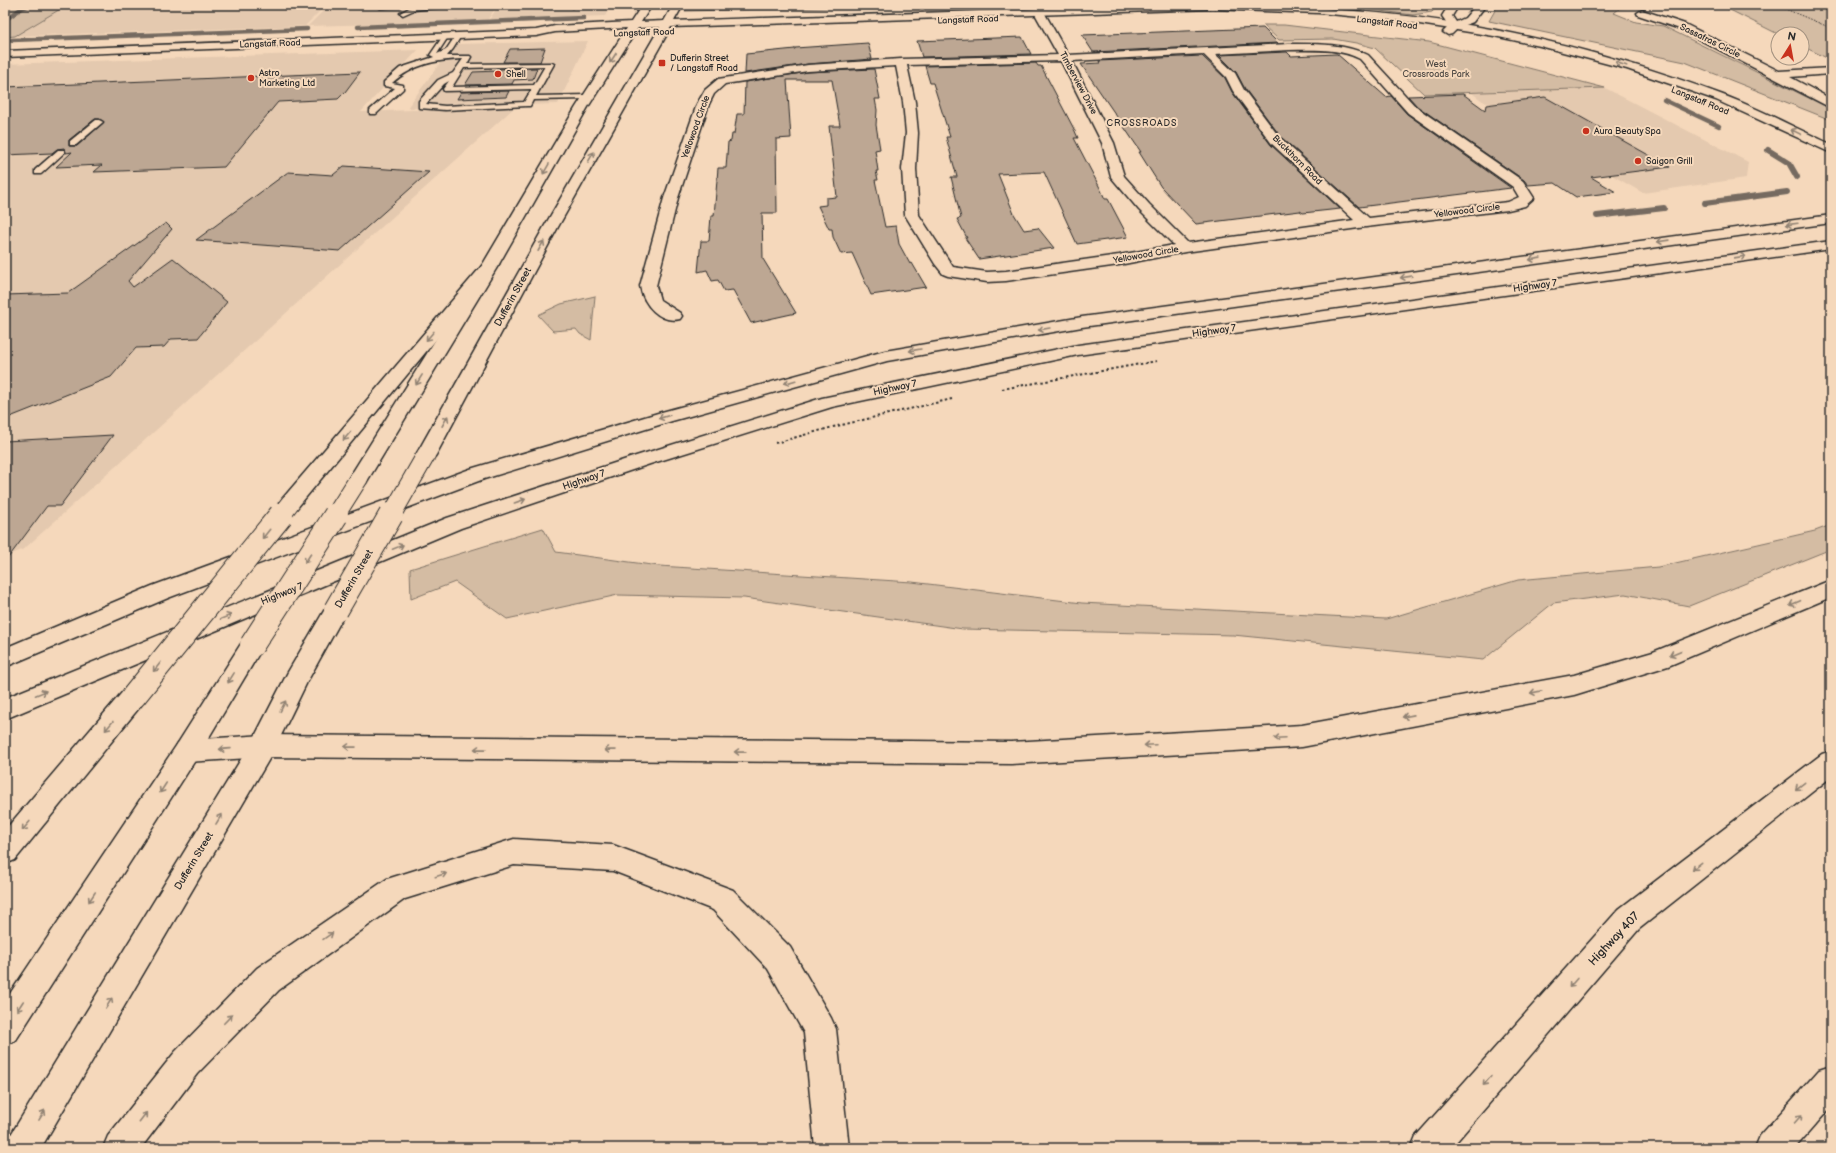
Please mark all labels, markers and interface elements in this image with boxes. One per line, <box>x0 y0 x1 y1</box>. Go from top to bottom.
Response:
street label: Langstaff Road <box>937 13 999 27</box>
street label: Langstaff Road <box>1356 14 1418 32</box>
street label: Sassafras Circle <box>1678 22 1743 61</box>
street label: Langstaff Road <box>613 26 675 40</box>
north arrow <box>1770 26 1810 66</box>
text: N <box>1787 30 1797 44</box>
street label: Langstaff Road <box>239 37 301 51</box>
street label: Timberview Drive <box>1057 50 1100 117</box>
one-way arrow <box>609 52 617 63</box>
place label: Dufferin Street / Langstaff Road <box>670 53 738 74</box>
marker: Dufferin Street / Langstaff Road <box>657 58 667 68</box>
park label: West Crossroads Park <box>1403 59 1470 80</box>
one-way arrow <box>1616 60 1628 68</box>
place label: Astro Marketing Ltd <box>259 68 315 89</box>
marker: Shell <box>493 69 503 79</box>
place label: Shell <box>506 69 526 80</box>
marker: Astro Marketing Ltd <box>246 73 256 83</box>
street label: Langstaff Road <box>1669 84 1731 118</box>
street label: Yellowood Circle <box>679 93 713 161</box>
district label: CROSSROADS <box>1107 118 1177 129</box>
marker: Aura Beauty Spa <box>1581 126 1591 136</box>
place label: Aura Beauty Spa <box>1594 126 1661 137</box>
one-way arrow <box>1790 128 1802 135</box>
street label: Buckthorn Road <box>1270 133 1324 187</box>
one-way arrow <box>588 151 596 163</box>
marker: Saigon Grill <box>1633 156 1643 166</box>
place label: Saigon Grill <box>1646 156 1693 167</box>
one-way arrow <box>541 163 549 175</box>
street label: Yellowood Circle <box>1432 201 1501 221</box>
one-way arrow <box>1786 220 1799 228</box>
one-way arrow <box>1657 237 1670 245</box>
one-way arrow <box>537 240 545 252</box>
street label: Yellowood Circle <box>1111 244 1180 266</box>
one-way arrow <box>1733 253 1746 261</box>
one-way arrow <box>1529 255 1542 263</box>
street label: Dufferin Street <box>492 265 534 329</box>
one-way arrow <box>1400 273 1413 281</box>
street label: Highway 7 <box>1512 277 1558 295</box>
street label: Highway 7 <box>1191 322 1237 340</box>
one-way arrow <box>1038 325 1051 333</box>
one-way arrow <box>426 331 435 342</box>
one-way arrow <box>909 347 922 355</box>
one-way arrow <box>415 374 423 386</box>
street label: Highway 7 <box>872 377 918 398</box>
one-way arrow <box>783 379 796 386</box>
one-way arrow <box>658 414 671 421</box>
one-way arrow <box>442 415 449 427</box>
one-way arrow <box>342 431 351 442</box>
street label: Highway 7 <box>561 467 607 493</box>
one-way arrow <box>513 497 525 505</box>
one-way arrow <box>261 528 270 539</box>
one-way arrow <box>391 542 403 550</box>
street label: Dufferin Street <box>332 548 376 610</box>
one-way arrow <box>303 553 312 564</box>
street label: Highway 7 <box>259 580 305 608</box>
one-way arrow <box>1789 600 1801 608</box>
one-way arrow <box>219 613 231 621</box>
one-way arrow <box>1669 650 1681 657</box>
one-way arrow <box>153 662 162 672</box>
one-way arrow <box>227 672 235 684</box>
one-way arrow <box>1530 688 1543 696</box>
one-way arrow <box>34 689 46 697</box>
one-way arrow <box>280 700 287 712</box>
one-way arrow <box>1402 713 1415 721</box>
one-way arrow <box>104 720 113 731</box>
one-way arrow <box>1274 734 1287 741</box>
one-way arrow <box>1144 742 1157 749</box>
one-way arrow <box>344 743 357 751</box>
one-way arrow <box>219 745 232 752</box>
one-way arrow <box>474 745 487 753</box>
one-way arrow <box>604 746 617 754</box>
one-way arrow <box>734 748 747 756</box>
one-way arrow <box>1795 782 1806 790</box>
one-way arrow <box>159 783 167 794</box>
one-way arrow <box>215 814 223 825</box>
one-way arrow <box>21 821 30 831</box>
street label: Dufferin Street <box>172 830 216 892</box>
one-way arrow <box>1692 862 1703 870</box>
one-way arrow <box>434 871 447 878</box>
one-way arrow <box>87 891 95 903</box>
street label: Highway 407 <box>1585 909 1643 969</box>
one-way arrow <box>322 932 333 940</box>
one-way arrow <box>1568 978 1577 988</box>
one-way arrow <box>106 997 114 1009</box>
one-way arrow <box>16 1000 24 1011</box>
one-way arrow <box>223 1014 233 1024</box>
one-way arrow <box>1482 1075 1491 1086</box>
one-way arrow <box>39 1109 47 1121</box>
one-way arrow <box>139 1111 147 1122</box>
one-way arrow <box>1793 1114 1803 1124</box>

